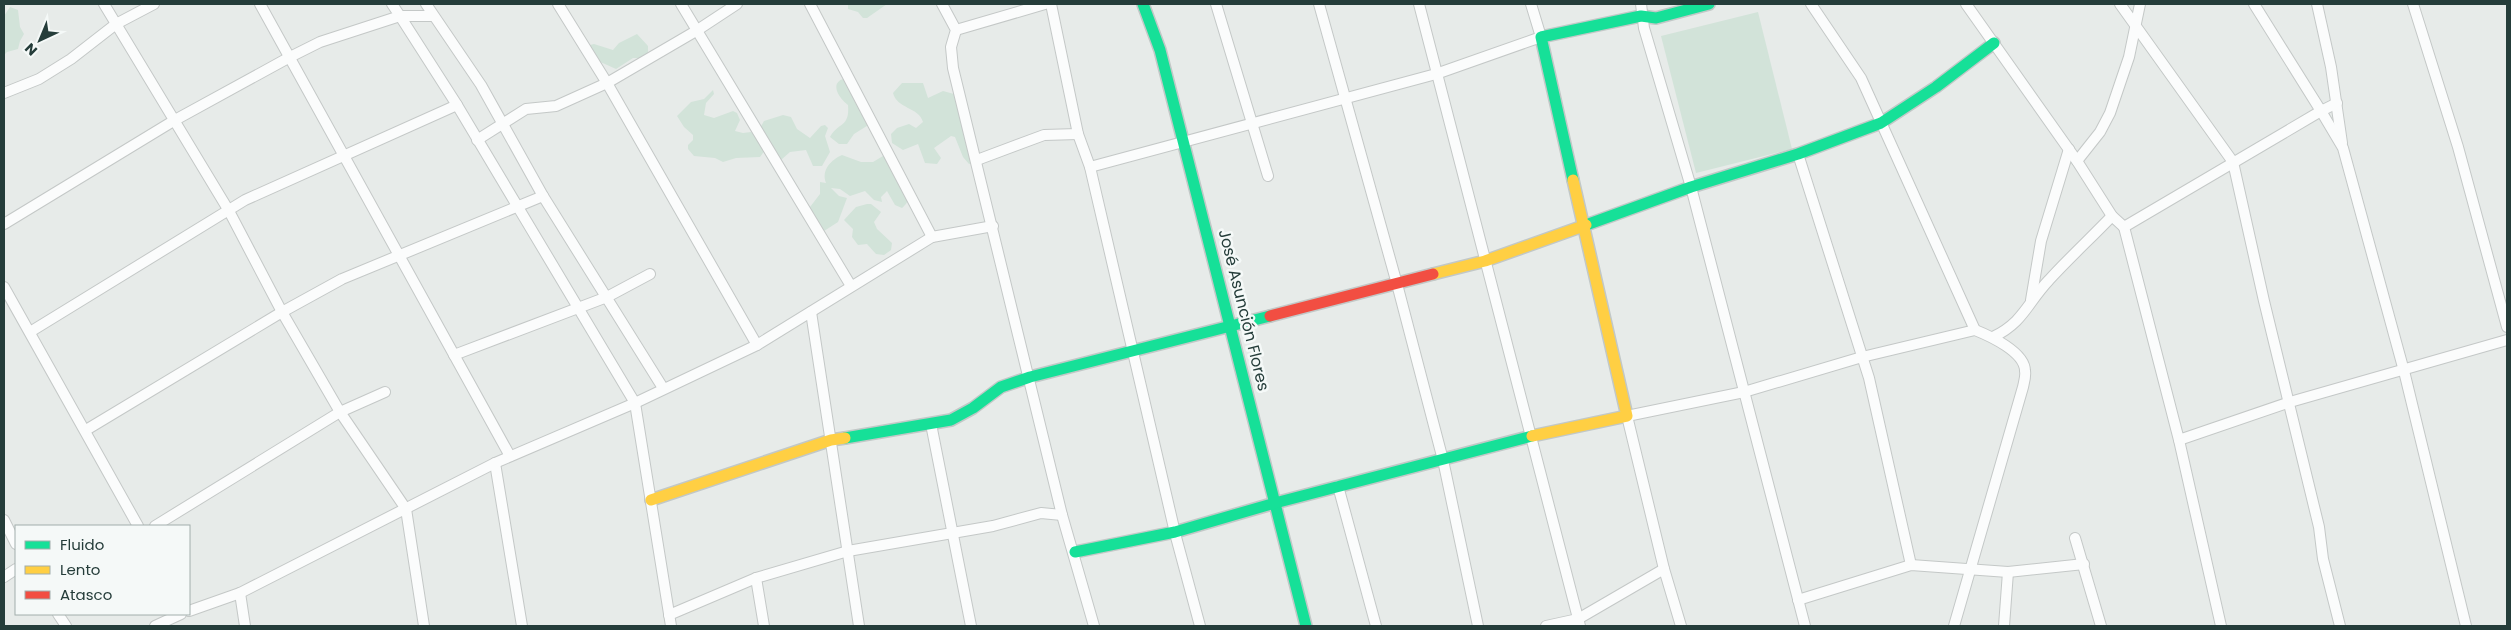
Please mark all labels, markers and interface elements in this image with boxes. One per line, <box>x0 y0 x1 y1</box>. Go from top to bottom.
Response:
north arrow <box>15 15 65 65</box>
text: N <box>20 39 42 60</box>
street label: José Asunción Flores <box>1213 227 1275 393</box>
legend <box>15 525 190 615</box>
text: Fluido <box>60 534 104 555</box>
text: Lento <box>60 559 100 580</box>
text: Atasco <box>60 584 112 605</box>

